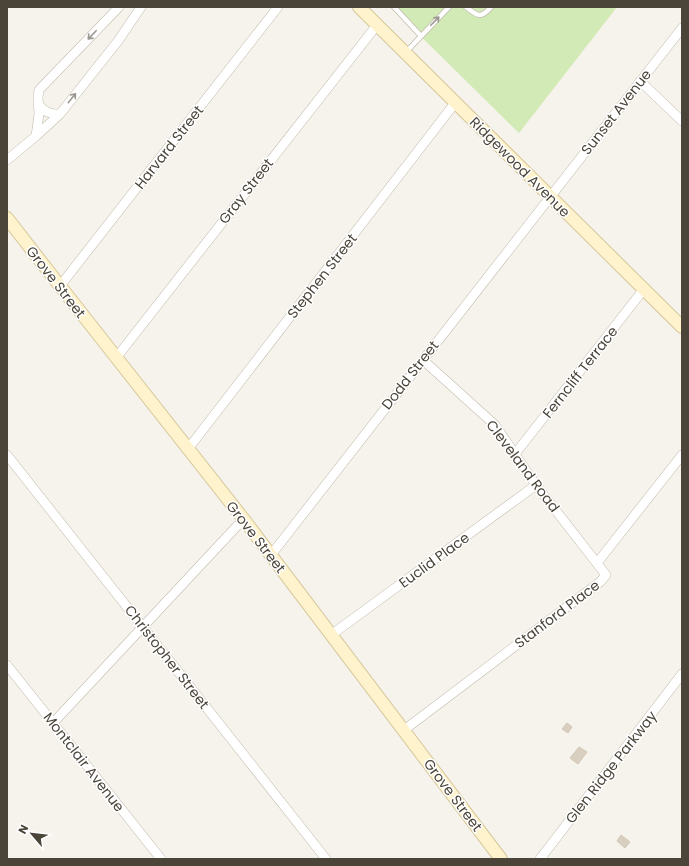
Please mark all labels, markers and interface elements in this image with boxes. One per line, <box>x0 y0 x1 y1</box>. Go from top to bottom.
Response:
one-way arrow <box>430 16 440 26</box>
one-way arrow <box>87 30 97 40</box>
street label: Sunset Avenue <box>576 65 656 159</box>
one-way arrow <box>68 93 77 103</box>
street label: Harvard Street <box>130 101 208 193</box>
street label: Ridgewood Avenue <box>465 112 575 222</box>
street label: Gray Street <box>214 154 278 228</box>
street label: Stephen Street <box>282 229 362 323</box>
street label: Grove Street <box>22 242 90 322</box>
street label: Ferncliff Terrace <box>538 322 622 422</box>
street label: Dodd Street <box>377 336 443 414</box>
street label: Cleveland Road <box>482 416 564 516</box>
street label: Grove Street <box>222 497 290 577</box>
street label: Euclid Place <box>395 527 474 592</box>
street label: Stanford Place <box>510 575 604 653</box>
street label: Christopher Street <box>120 601 214 713</box>
street label: Glen Ridge Parkway <box>561 706 661 827</box>
street label: Montclair Avenue <box>39 708 129 816</box>
street label: Grove Street <box>419 755 487 835</box>
north arrow <box>12 814 52 854</box>
text: N <box>14 822 32 837</box>

